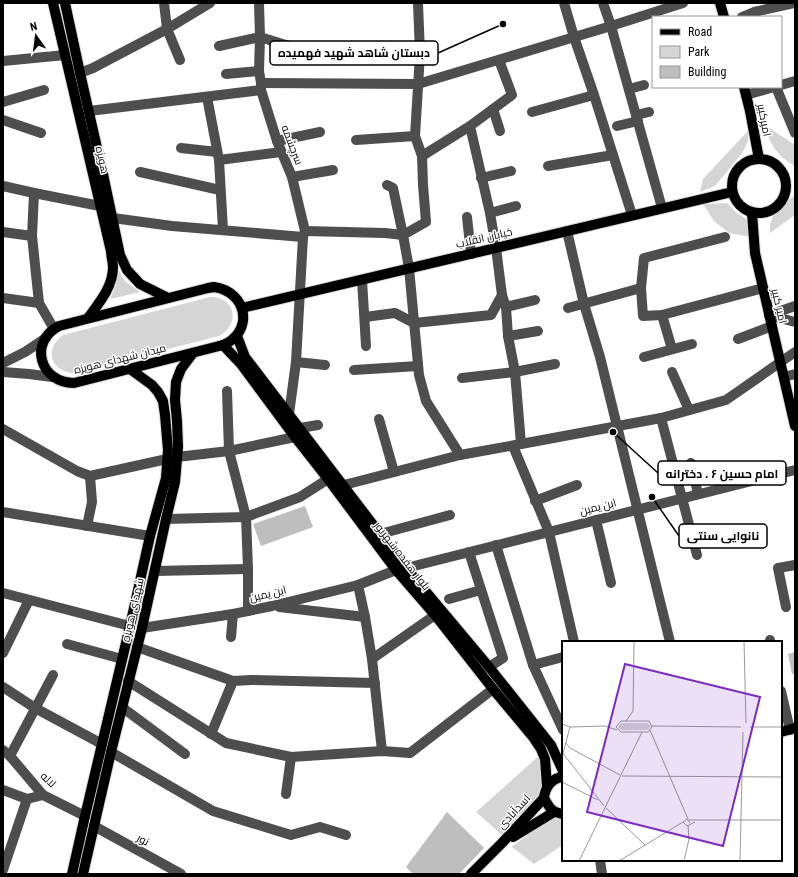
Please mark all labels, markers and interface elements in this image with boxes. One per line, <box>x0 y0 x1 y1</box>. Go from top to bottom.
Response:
north arrow <box>16 16 56 56</box>
legend <box>652 16 782 88</box>
text: N <box>29 20 39 34</box>
text: Road <box>688 25 712 39</box>
callout: دبستان شاهد شهید فهمیده <box>270 41 438 65</box>
text: Park <box>688 45 710 59</box>
text: دبستان شاهد شهید فهمیده <box>278 46 430 61</box>
text: Building <box>688 65 726 79</box>
street label: امیرکبیر <box>754 101 774 138</box>
street label: سرچشمه <box>278 123 306 167</box>
street label: هویزه <box>93 145 111 175</box>
street label: خیابان انقلاب <box>454 225 514 251</box>
street label: امیر کبیر <box>768 286 789 325</box>
street label: میدان شهدای هویزه <box>73 341 167 377</box>
callout: امام حسین ۶ . دخترانه <box>658 461 786 485</box>
text: امام حسین ۶ . دخترانه <box>666 467 778 482</box>
street label: ابن یمین <box>578 496 618 518</box>
street label: بلوار هفده شهریور <box>371 518 433 593</box>
callout: نانوایی سنتی <box>679 524 767 548</box>
text: نانوایی سنتی <box>687 529 759 544</box>
street label: شهدای هویزه <box>119 577 147 643</box>
street label: ابن یمین <box>248 583 288 605</box>
inset map <box>562 641 782 861</box>
street label: لاله <box>38 770 58 790</box>
street label: اسدآبادی <box>495 792 533 832</box>
street label: نور <box>134 831 152 849</box>

